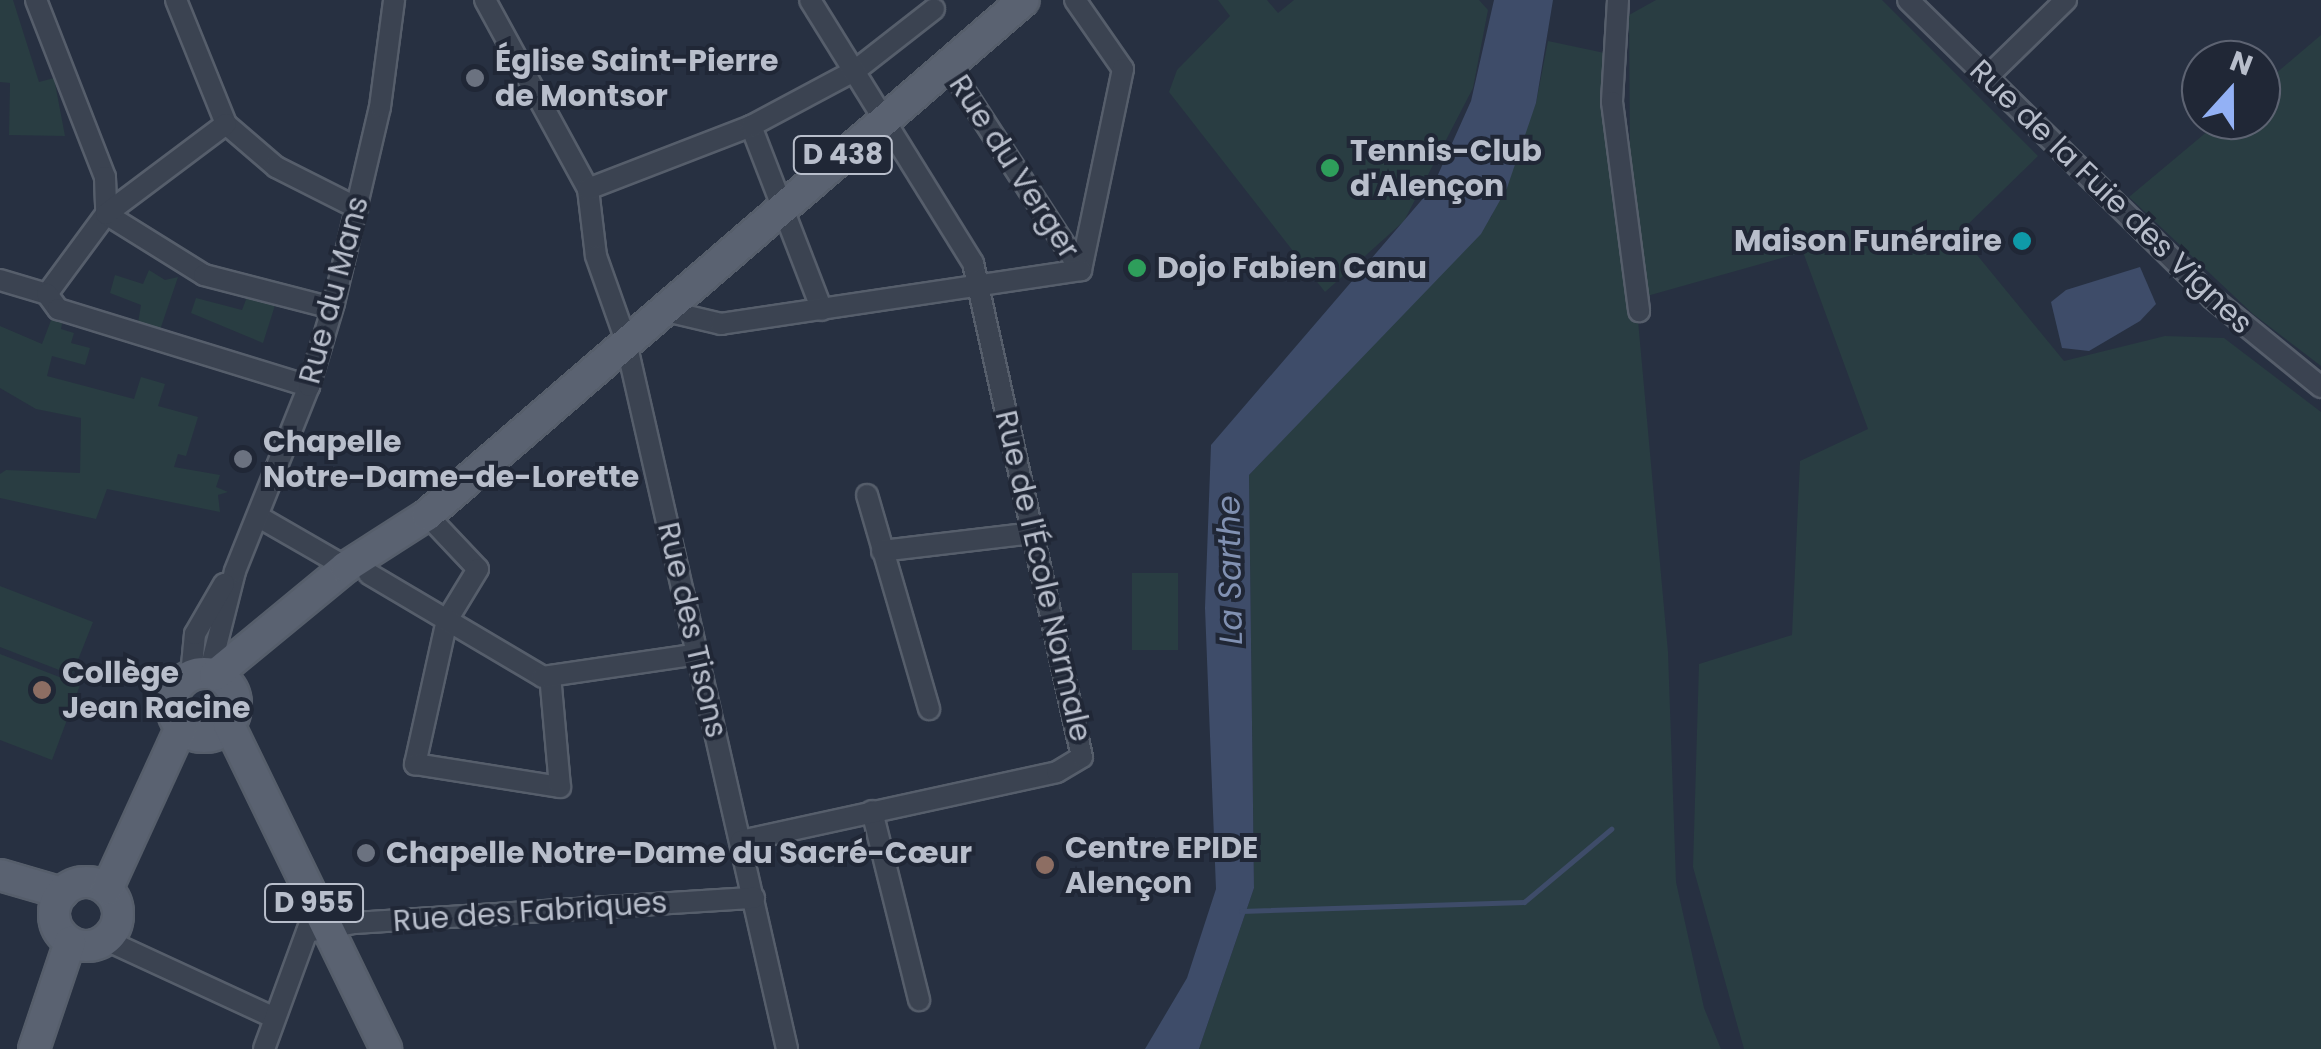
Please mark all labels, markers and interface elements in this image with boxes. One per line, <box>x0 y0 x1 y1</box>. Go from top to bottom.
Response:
north arrow <box>2181 40 2281 140</box>
text: N <box>2224 41 2258 85</box>
place label: Église Saint-Pierre de Montsor <box>495 43 779 114</box>
street label: Rue de la Fuie des Vignes <box>1962 52 2260 342</box>
marker: Église Saint-Pierre de Montsor <box>464 67 486 89</box>
street label: Rue du Verger <box>941 68 1087 266</box>
road number: D 438 <box>790 132 896 178</box>
place label: Tennis-Club d'Alençon <box>1350 133 1542 204</box>
marker: Tennis-Club d'Alençon <box>1319 157 1341 179</box>
street label: Rue du Mans <box>292 192 376 388</box>
place label: Maison Funéraire <box>1734 223 2002 259</box>
marker: Maison Funéraire <box>2011 230 2033 252</box>
place label: Dojo Fabien Canu <box>1157 250 1427 286</box>
marker: Dojo Fabien Canu <box>1126 257 1148 279</box>
street label: Rue de l'École Normale <box>987 407 1099 745</box>
place label: Chapelle Notre-Dame-de-Lorette <box>263 424 639 494</box>
marker: Chapelle Notre-Dame-de-Lorette <box>232 448 254 470</box>
water label: La Sarthe <box>1210 495 1250 645</box>
street label: Rue des Tisons <box>650 519 734 741</box>
place label: Collège Jean Racine <box>62 655 250 726</box>
marker: Collège Jean Racine <box>31 679 53 701</box>
place label: Centre EPIDE Alençon <box>1065 830 1258 900</box>
place label: Chapelle Notre-Dame du Sacré-Cœur <box>386 835 972 871</box>
marker: Chapelle Notre-Dame du Sacré-Cœur <box>355 842 377 864</box>
marker: Centre EPIDE Alençon <box>1034 854 1056 876</box>
road number: D 955 <box>264 880 364 926</box>
street label: Rue des Fabriques <box>392 884 668 940</box>

